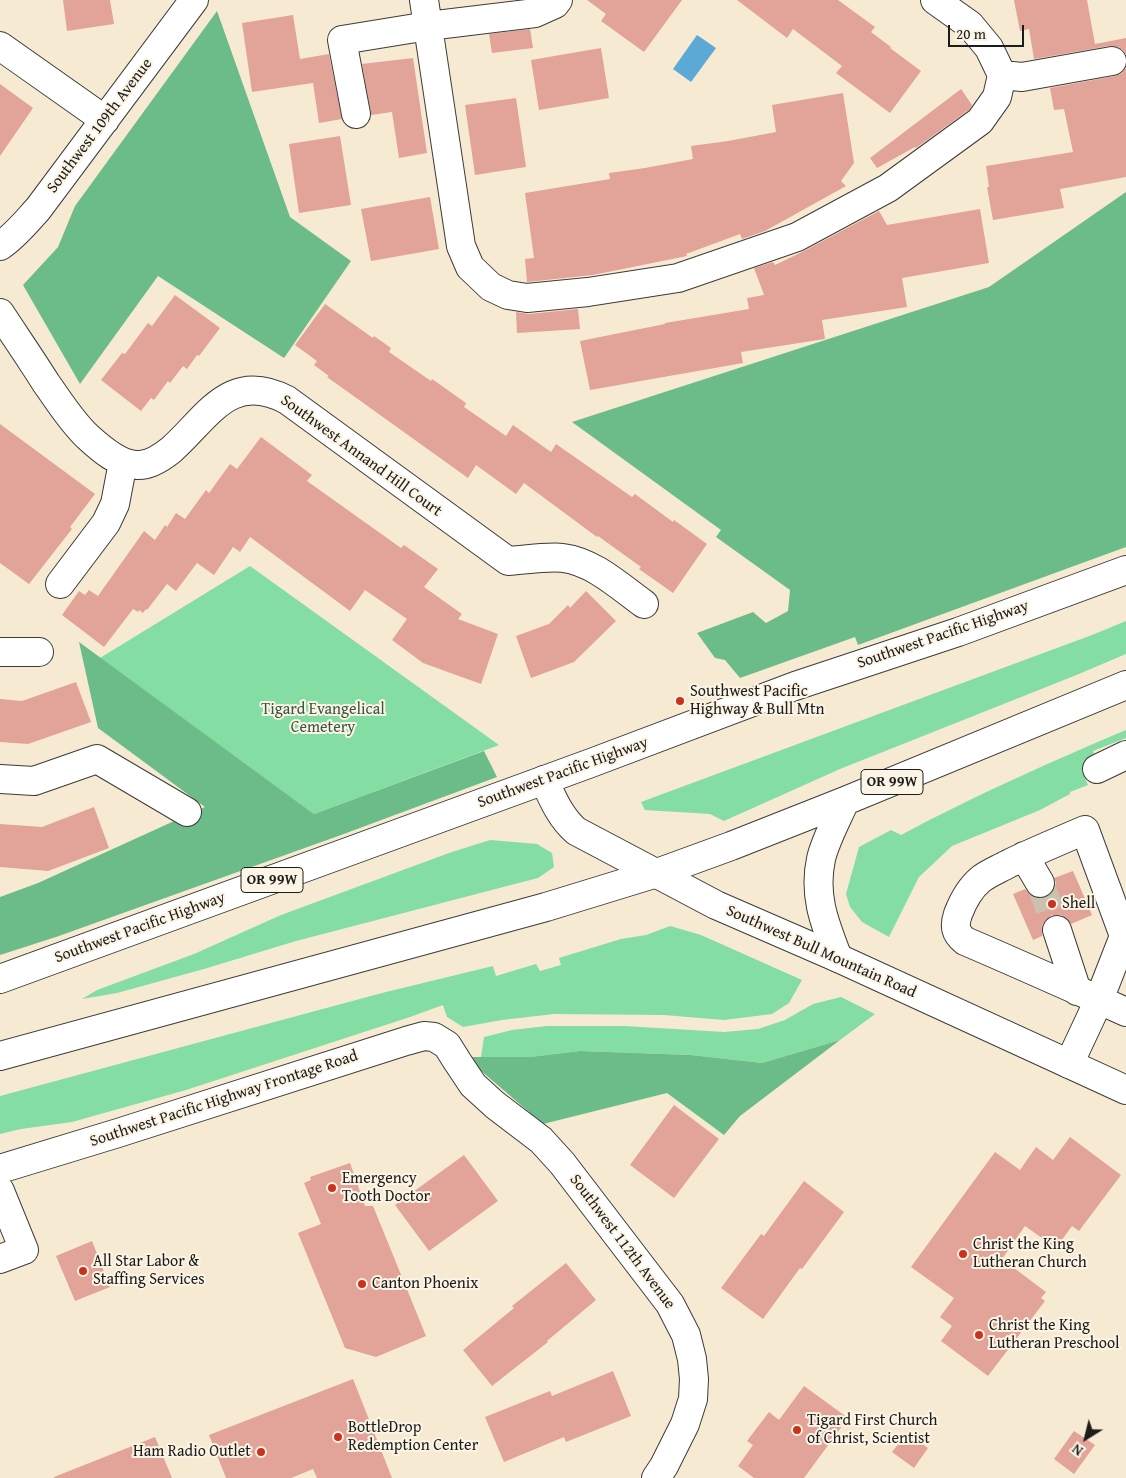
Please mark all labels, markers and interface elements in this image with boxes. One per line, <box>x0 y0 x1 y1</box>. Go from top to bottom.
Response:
scale bar <box>951 15 1027 47</box>
text: 20 m <box>956 23 986 44</box>
street label: Southwest 109th Avenue <box>43 55 157 197</box>
street label: Southwest Annand Hill Court <box>276 391 446 521</box>
street label: Southwest Pacific Highway <box>855 597 1031 673</box>
place label: Southwest Pacific Highway & Bull Mtn <box>690 682 825 720</box>
marker: Southwest Pacific Highway & Bull Mtn <box>674 695 686 707</box>
park label: Tigard Evangelical Cemetery <box>261 700 385 738</box>
street label: Southwest Pacific Highway <box>475 733 651 813</box>
road number: OR 99W <box>861 770 923 794</box>
road number: OR 99W <box>241 868 303 892</box>
street label: Southwest Pacific Highway <box>52 888 228 968</box>
place label: Shell <box>1062 894 1095 914</box>
marker: Shell <box>1046 898 1058 910</box>
street label: Southwest Bull Mountain Road <box>723 901 919 1003</box>
street label: Southwest Pacific Highway Frontage Road <box>88 1047 360 1151</box>
place label: Emergency Tooth Doctor <box>342 1169 430 1207</box>
street label: Southwest 112th Avenue <box>565 1171 679 1313</box>
marker: Emergency Tooth Doctor <box>326 1182 338 1194</box>
place label: Christ the King Lutheran Church <box>973 1235 1087 1273</box>
marker: Christ the King Lutheran Church <box>957 1248 969 1260</box>
place label: All Star Labor & Staffing Services <box>93 1252 205 1290</box>
marker: All Star Labor & Staffing Services <box>77 1265 89 1277</box>
place label: Canton Phoenix <box>372 1274 478 1294</box>
marker: Canton Phoenix <box>356 1278 368 1290</box>
place label: Christ the King Lutheran Preschool <box>989 1316 1120 1354</box>
marker: Christ the King Lutheran Preschool <box>973 1329 985 1341</box>
place label: Tigard First Church of Christ, Scientist <box>807 1411 937 1449</box>
north arrow <box>1061 1413 1111 1463</box>
place label: BottleDrop Redemption Center <box>348 1418 478 1456</box>
marker: Tigard First Church of Christ, Scientist <box>791 1424 803 1436</box>
marker: BottleDrop Redemption Center <box>332 1431 344 1443</box>
text: N <box>1068 1439 1087 1461</box>
place label: Ham Radio Outlet <box>133 1442 251 1462</box>
marker: Ham Radio Outlet <box>255 1446 267 1458</box>

